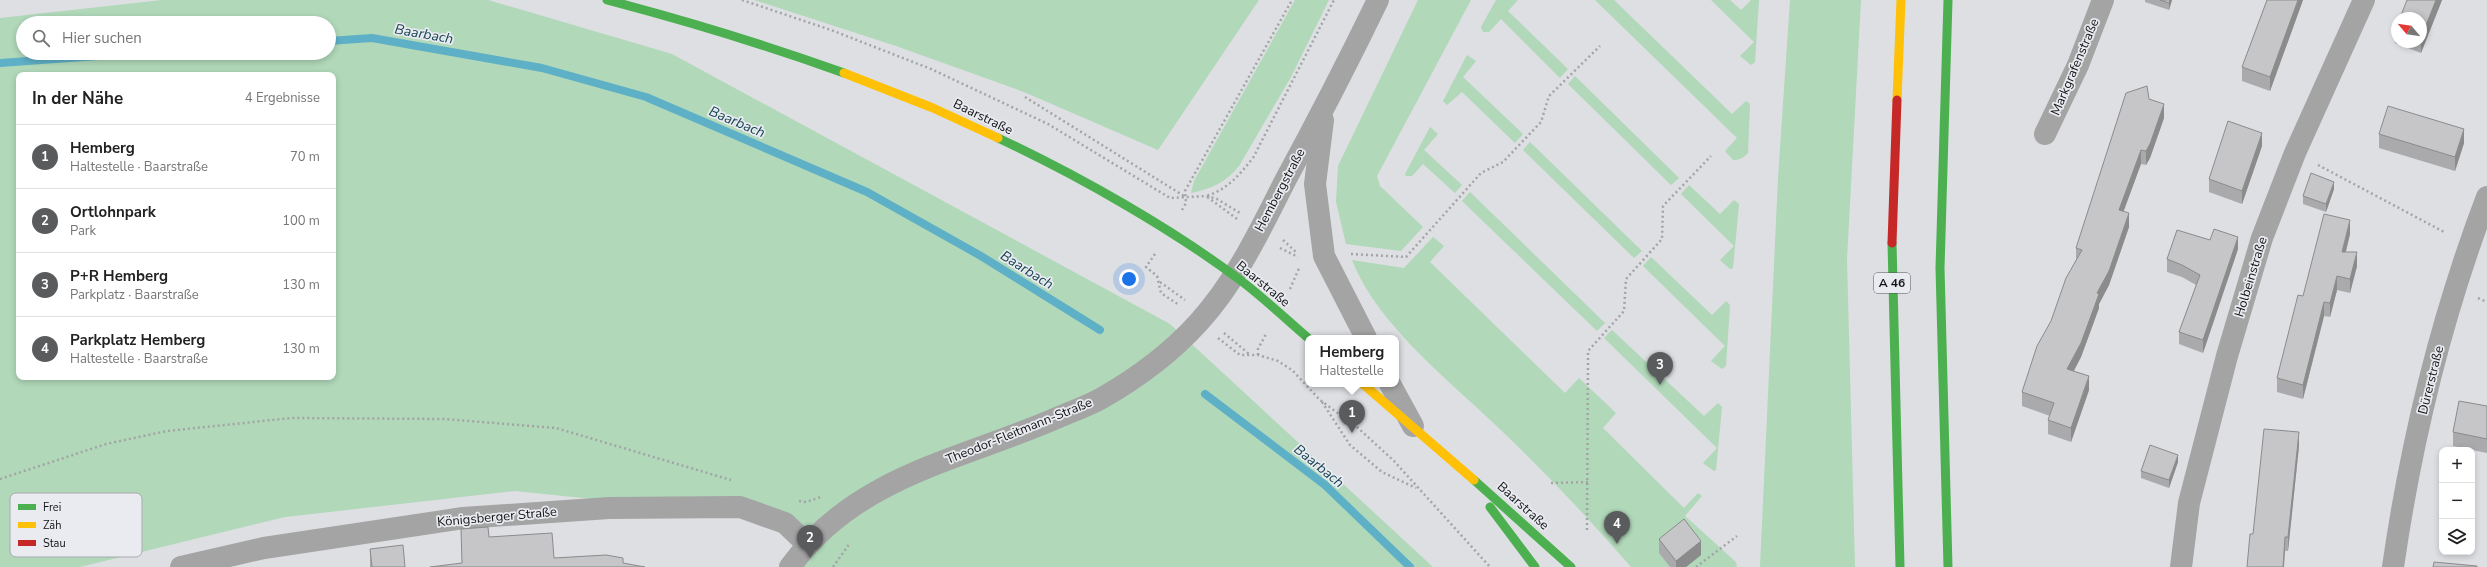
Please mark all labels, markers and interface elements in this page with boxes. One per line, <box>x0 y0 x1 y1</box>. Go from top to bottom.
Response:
north arrow <box>2391 12 2427 48</box>
search box <box>16 16 336 60</box>
street label: Markgrafenstraße <box>2046 16 2104 118</box>
water label: Baarbach <box>393 19 455 49</box>
icon: search <box>30 27 52 49</box>
text: Hier suchen <box>62 28 142 48</box>
text: In der Nähe <box>32 87 123 110</box>
text: 4 Ergebnisse <box>245 89 320 107</box>
street label: Baarstraße <box>950 95 1016 139</box>
water label: Baarbach <box>706 102 768 142</box>
text: Hemberg <box>70 138 135 158</box>
street label: Hembergstraße <box>1251 145 1310 235</box>
text: 1 <box>41 148 49 166</box>
text: 70 m <box>290 148 320 166</box>
text: Haltestelle · Baarstraße <box>70 158 208 176</box>
text: Ortlohnpark <box>70 202 156 222</box>
text: 2 <box>41 212 49 230</box>
text: 100 m <box>282 212 320 230</box>
text: Park <box>70 222 96 240</box>
street label: Holbeinstraße <box>2230 235 2272 319</box>
water label: Baarbach <box>997 246 1057 294</box>
street label: Baarstraße <box>1232 257 1294 311</box>
text: P+R Hemberg <box>70 266 168 286</box>
your location <box>1119 269 1139 289</box>
road number: A 46 <box>1874 273 1910 293</box>
text: 3 <box>41 276 49 294</box>
text: 130 m <box>282 276 320 294</box>
text: Parkplatz · Baarstraße <box>70 286 199 304</box>
text: Parkplatz Hemberg <box>70 330 205 350</box>
popup <box>1305 335 1399 387</box>
text: 4 <box>41 340 49 358</box>
text: 130 m <box>282 340 320 358</box>
text: Hemberg <box>1320 342 1384 362</box>
street label: Dürerstraße <box>2414 344 2448 416</box>
text: Haltestelle · Baarstraße <box>70 350 208 368</box>
pin: 3 <box>1647 352 1673 385</box>
text: Haltestelle <box>1320 362 1384 380</box>
street label: Theodor-Fleitmann-Straße <box>943 393 1095 469</box>
pin: 1 <box>1339 400 1365 433</box>
water label: Baarbach <box>1290 440 1348 492</box>
map controls <box>2439 447 2475 555</box>
button: + <box>2439 447 2475 483</box>
street label: Baarstraße <box>1493 478 1553 534</box>
button: − <box>2439 483 2475 519</box>
legend <box>10 493 142 557</box>
text: Frei <box>43 500 61 515</box>
street label: Königsberger Straße <box>436 503 558 531</box>
pin: 4 <box>1604 511 1630 544</box>
text: Zäh <box>43 518 61 533</box>
button: layers <box>2439 519 2475 555</box>
pin: 2 <box>797 525 823 558</box>
text: Stau <box>43 536 66 551</box>

